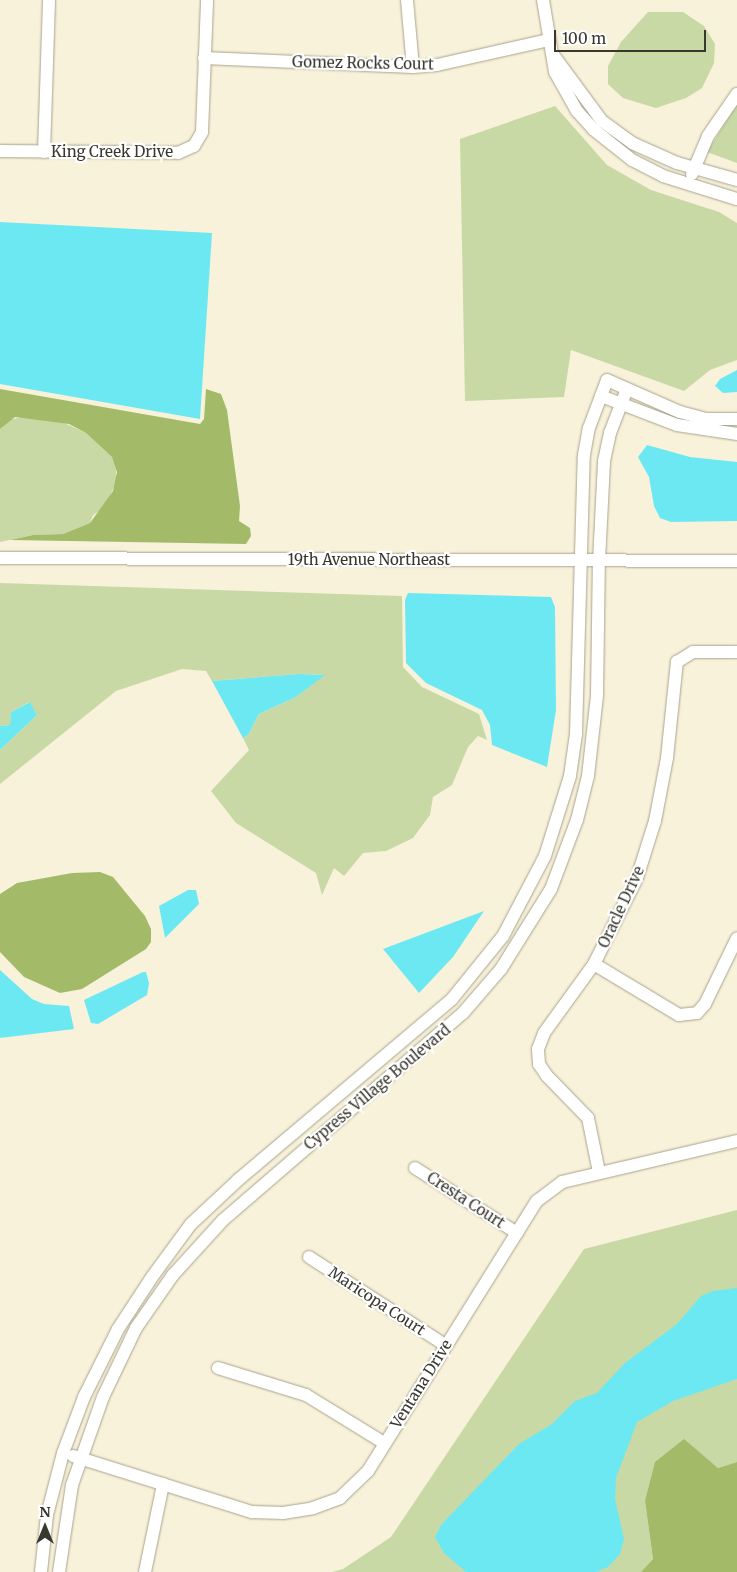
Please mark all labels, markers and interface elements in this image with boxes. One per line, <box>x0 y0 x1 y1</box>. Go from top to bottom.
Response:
scale bar <box>557 20 710 52</box>
text: 100 m <box>562 29 606 48</box>
street label: Gomez Rocks Court <box>292 53 434 73</box>
street label: King Creek Drive <box>51 143 173 161</box>
street label: 19th Avenue Northeast <box>288 551 450 569</box>
street label: Oracle Drive <box>594 863 648 951</box>
street label: Cypress Village Boulevard <box>300 1021 454 1153</box>
street label: Cresta Court <box>424 1168 508 1232</box>
street label: Maricopa Court <box>325 1263 429 1339</box>
street label: Ventana Drive <box>387 1336 455 1432</box>
north arrow <box>20 1502 70 1552</box>
text: N <box>39 1503 51 1521</box>

